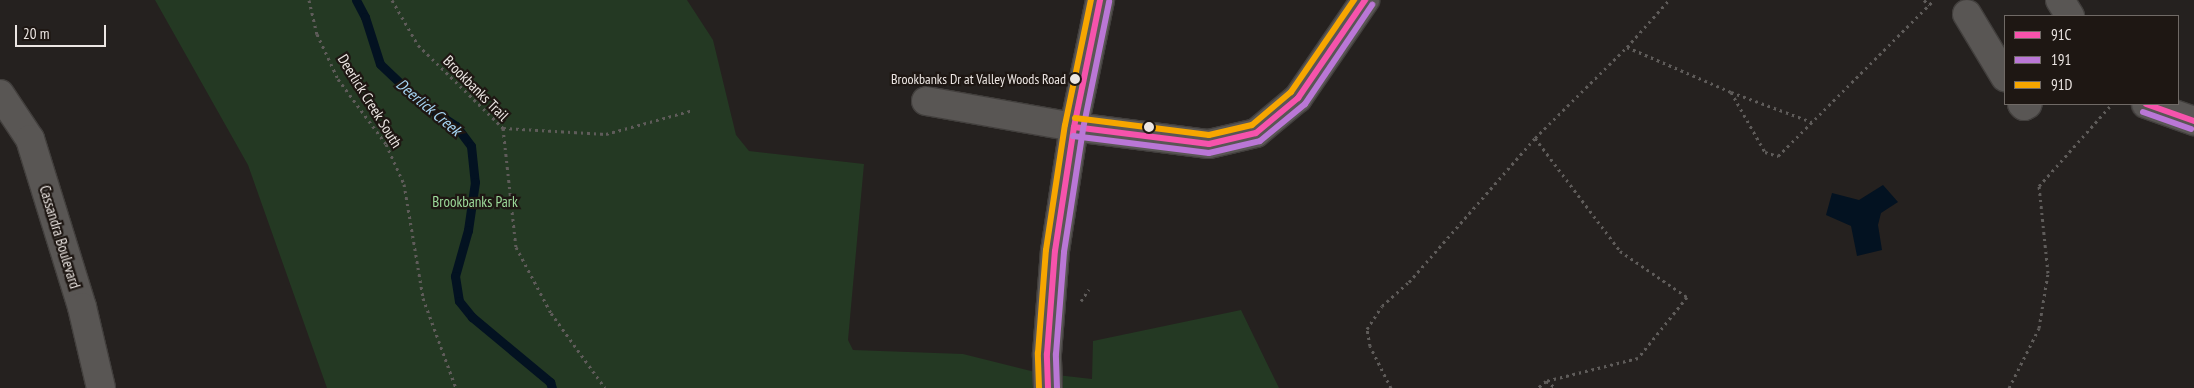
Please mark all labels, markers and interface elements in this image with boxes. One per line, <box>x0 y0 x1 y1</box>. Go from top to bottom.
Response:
scale bar <box>18 15 109 47</box>
legend <box>2004 15 2179 105</box>
text: 20 m <box>23 24 49 43</box>
text: 91C <box>2051 25 2071 44</box>
text: 191 <box>2051 50 2071 69</box>
street label: Deerlick Creek South <box>334 51 406 151</box>
street label: Brookbanks Trail <box>439 51 513 125</box>
place label: Brookbanks Dr at Valley Woods Road <box>890 71 1066 87</box>
water label: Deerlick Creek <box>393 74 465 140</box>
marker: Brookbanks Dr at Valley Woods Road <box>1070 74 1080 84</box>
text: 91D <box>2051 75 2072 94</box>
unlabelled marker <box>1144 122 1154 132</box>
street label: Cassandra Boulevard <box>36 183 84 291</box>
park label: Brookbanks Park <box>432 193 518 211</box>

